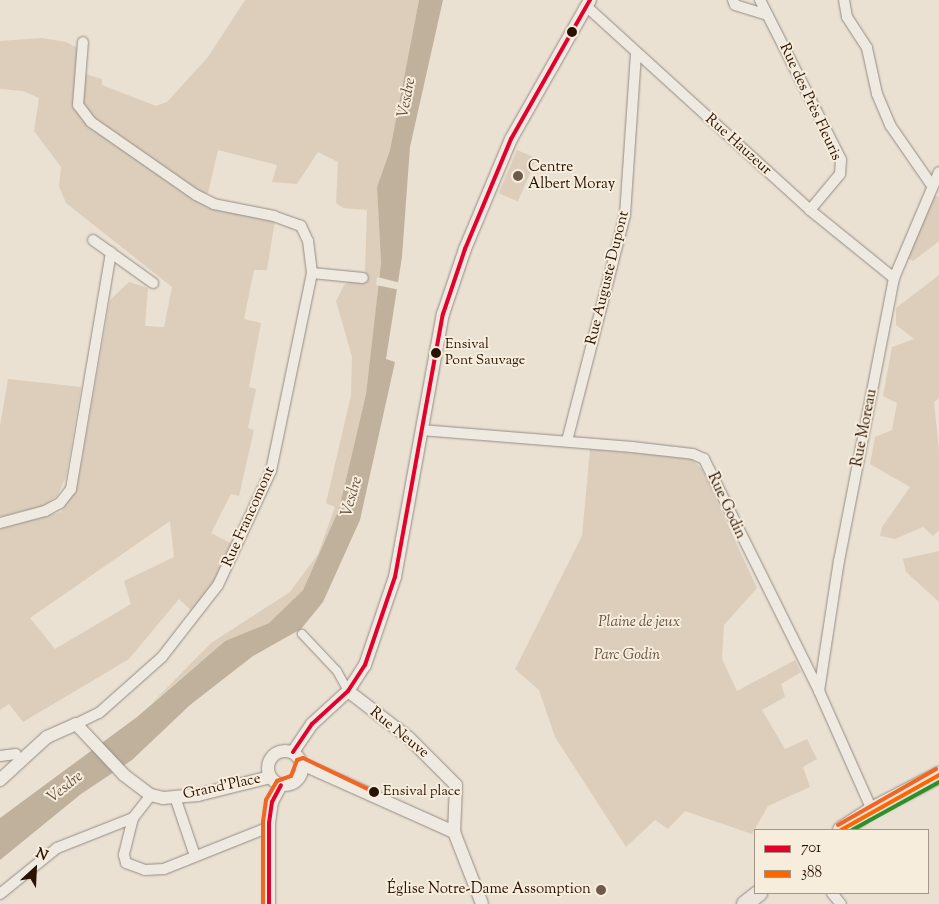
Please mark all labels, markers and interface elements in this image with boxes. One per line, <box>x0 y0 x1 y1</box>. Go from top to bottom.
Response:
unlabelled marker <box>567 27 577 37</box>
street label: Rue des Près Fleuris <box>775 41 845 163</box>
water label: Vesdre <box>395 76 421 120</box>
street label: Rue Hauzeur <box>701 110 775 180</box>
place label: Centre Albert Moray <box>528 158 615 193</box>
marker: Centre Albert Moray <box>512 170 524 182</box>
street label: Rue Auguste Dupont <box>583 209 633 347</box>
place label: Ensival Pont Sauvage <box>445 337 525 370</box>
marker: Ensival Pont Sauvage <box>431 348 441 358</box>
street label: Rue Moreau <box>849 388 881 468</box>
street label: Rue Francomont <box>219 464 279 570</box>
street label: Rue Godin <box>703 470 749 542</box>
water label: Vesdre <box>338 475 368 519</box>
park label: Plaine de jeux <box>598 614 680 632</box>
park label: Parc Godin <box>594 647 660 665</box>
street label: Rue Neuve <box>366 704 432 762</box>
water label: Vesdre <box>44 768 88 808</box>
street label: Grand'Place <box>182 770 262 804</box>
place label: Ensival place <box>383 784 461 800</box>
marker: Ensival place <box>369 787 379 797</box>
legend <box>754 829 929 894</box>
text: 701 <box>801 838 821 859</box>
north arrow <box>10 844 60 894</box>
text: N <box>32 844 51 867</box>
text: 388 <box>801 863 822 884</box>
place label: Église Notre-Dame Assomption <box>387 881 591 899</box>
marker: Église Notre-Dame Assomption <box>595 884 607 896</box>

